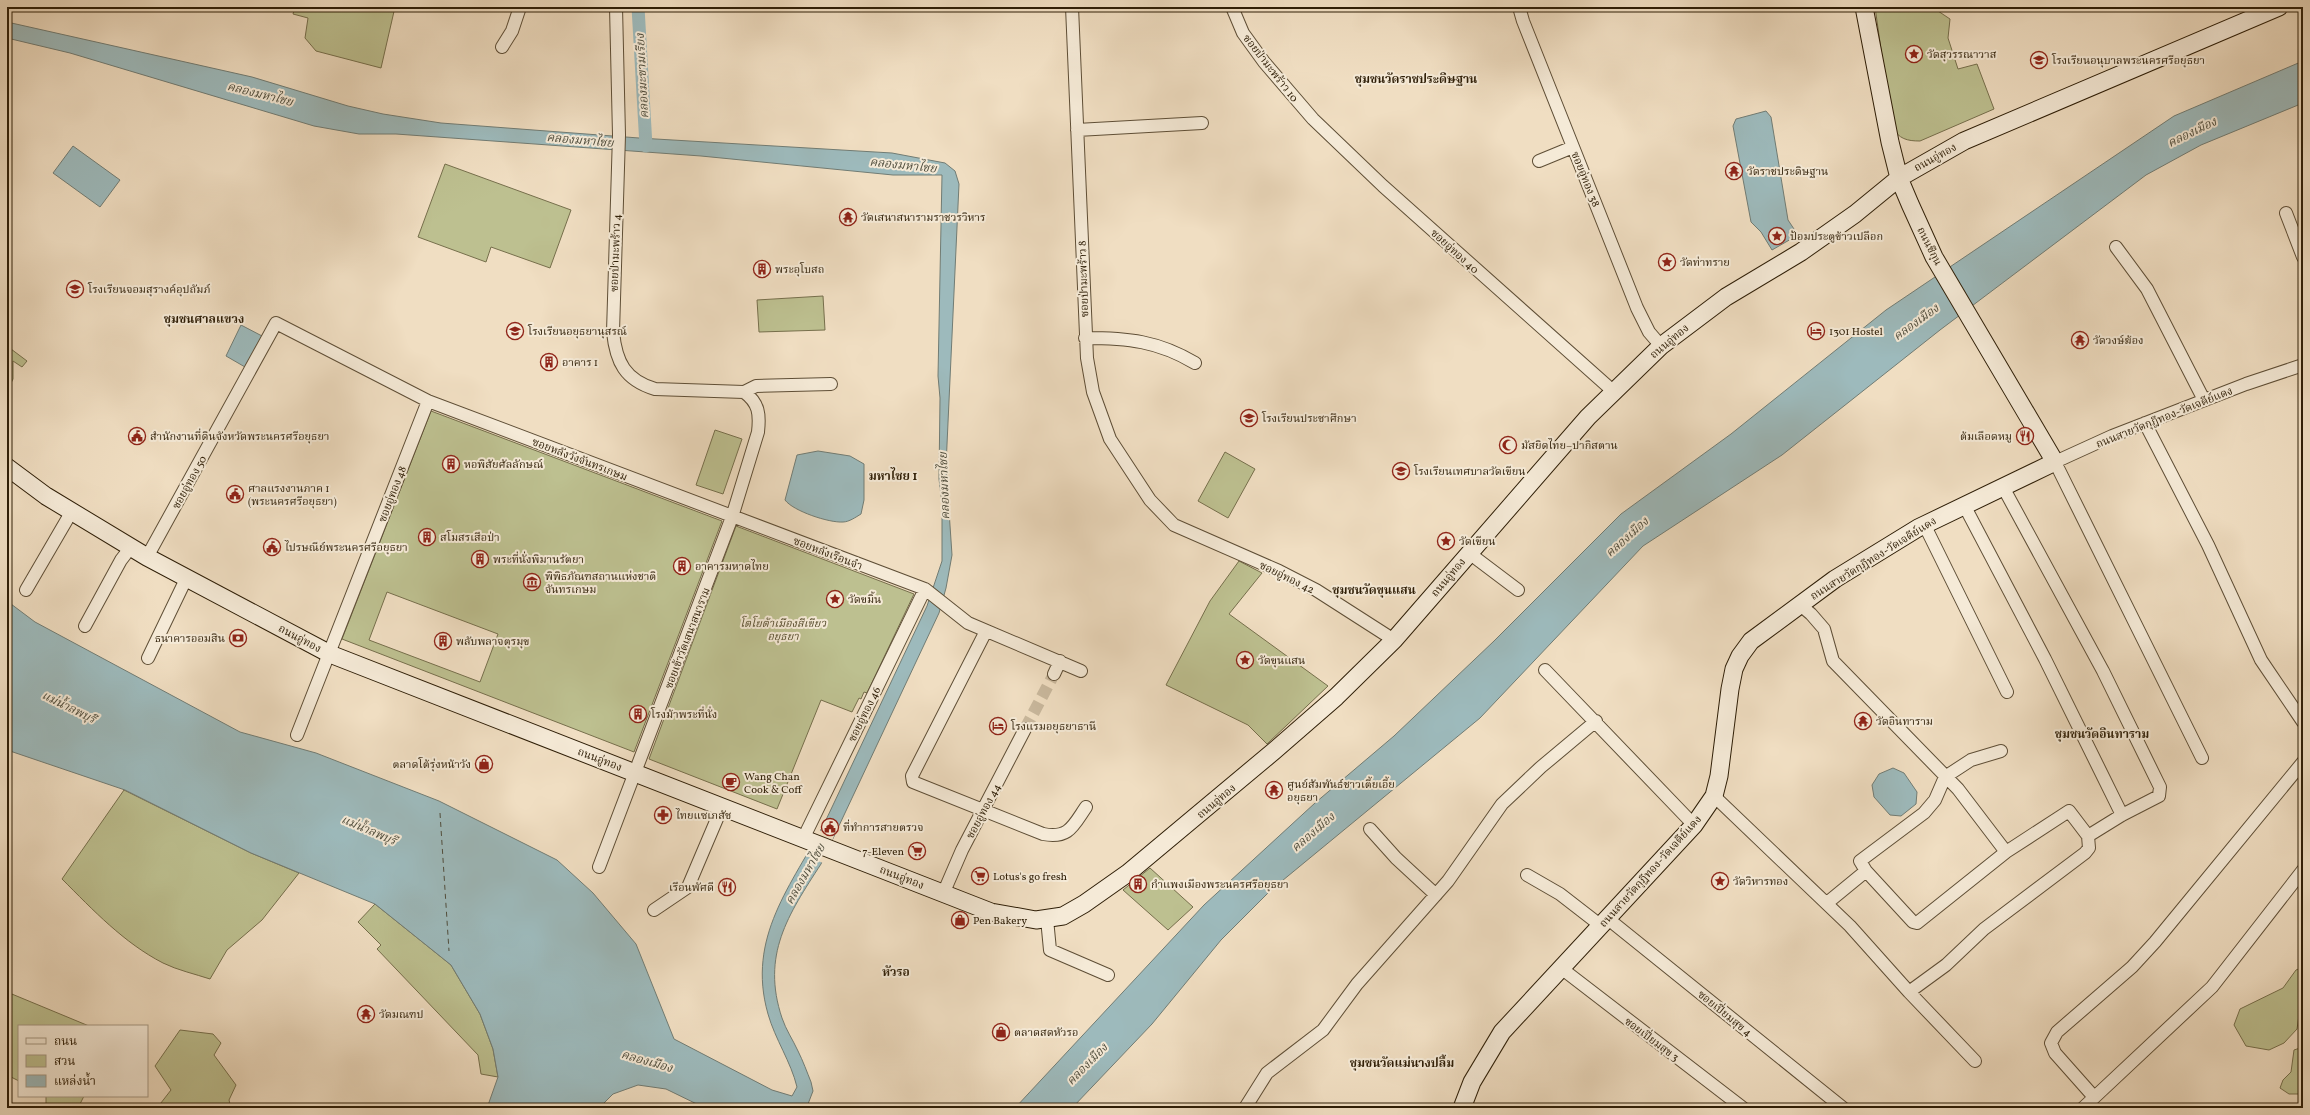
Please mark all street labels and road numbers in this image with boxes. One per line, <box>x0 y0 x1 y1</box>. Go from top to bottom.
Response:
street label: ซอยป่ามะพร้าว 10 <box>1239 32 1301 106</box>
street label: ถนนอู่ทอง <box>1912 140 1960 176</box>
street label: ซอยอู่ทอง 38 <box>1567 150 1603 210</box>
street label: ซอยป่ามะพร้าว 4 <box>608 213 625 292</box>
street label: ถนนชีกุน <box>1913 225 1945 269</box>
street label: ซอยอู่ทอง 40 <box>1427 226 1482 278</box>
street label: ซอยป่ามะพร้าว 8 <box>1076 240 1093 318</box>
street label: ถนนอู่ทอง <box>1647 321 1693 363</box>
street label: ถนนสายวัดกุฎีทอง-วัดเจดีย์แดง <box>2094 384 2235 453</box>
street label: ซอยหลังวังจันทรเกษม <box>530 435 629 486</box>
street label: ซอยอู่ทอง 50 <box>169 453 211 512</box>
street label: ซอยอู่ทอง 48 <box>376 464 411 525</box>
street label: ถนนสายวัดกุฎีทอง-วัดเจดีย์แดง <box>1808 514 1940 604</box>
street label: ซอยหลังเรือนจำ <box>791 534 864 575</box>
street label: ถนนอู่ทอง <box>1428 555 1470 601</box>
street label: ซอยอู่ทอง 42 <box>1256 559 1317 598</box>
street label: ซอยเข้าวัดเสนาสนาราม <box>662 586 715 691</box>
street label: ถนนอู่ทอง <box>275 622 323 657</box>
street label: ซอยอู่ทอง 46 <box>846 684 885 745</box>
street label: ถนนอู่ทอง <box>575 745 624 776</box>
street label: ซอยอู่ทอง 44 <box>964 781 1005 842</box>
street label: ถนนอู่ทอง <box>1194 781 1240 823</box>
street label: ถนนสายวัดกุฎีทอง-วัดเจดีย์แดง <box>1597 813 1706 931</box>
street label: ถนนอู่ทอง <box>877 863 926 894</box>
street label: ซอยเปี่ยมสุข 4 <box>1694 986 1756 1041</box>
street label: ซอยเปี่ยมสุข 3 <box>1621 1013 1683 1066</box>

